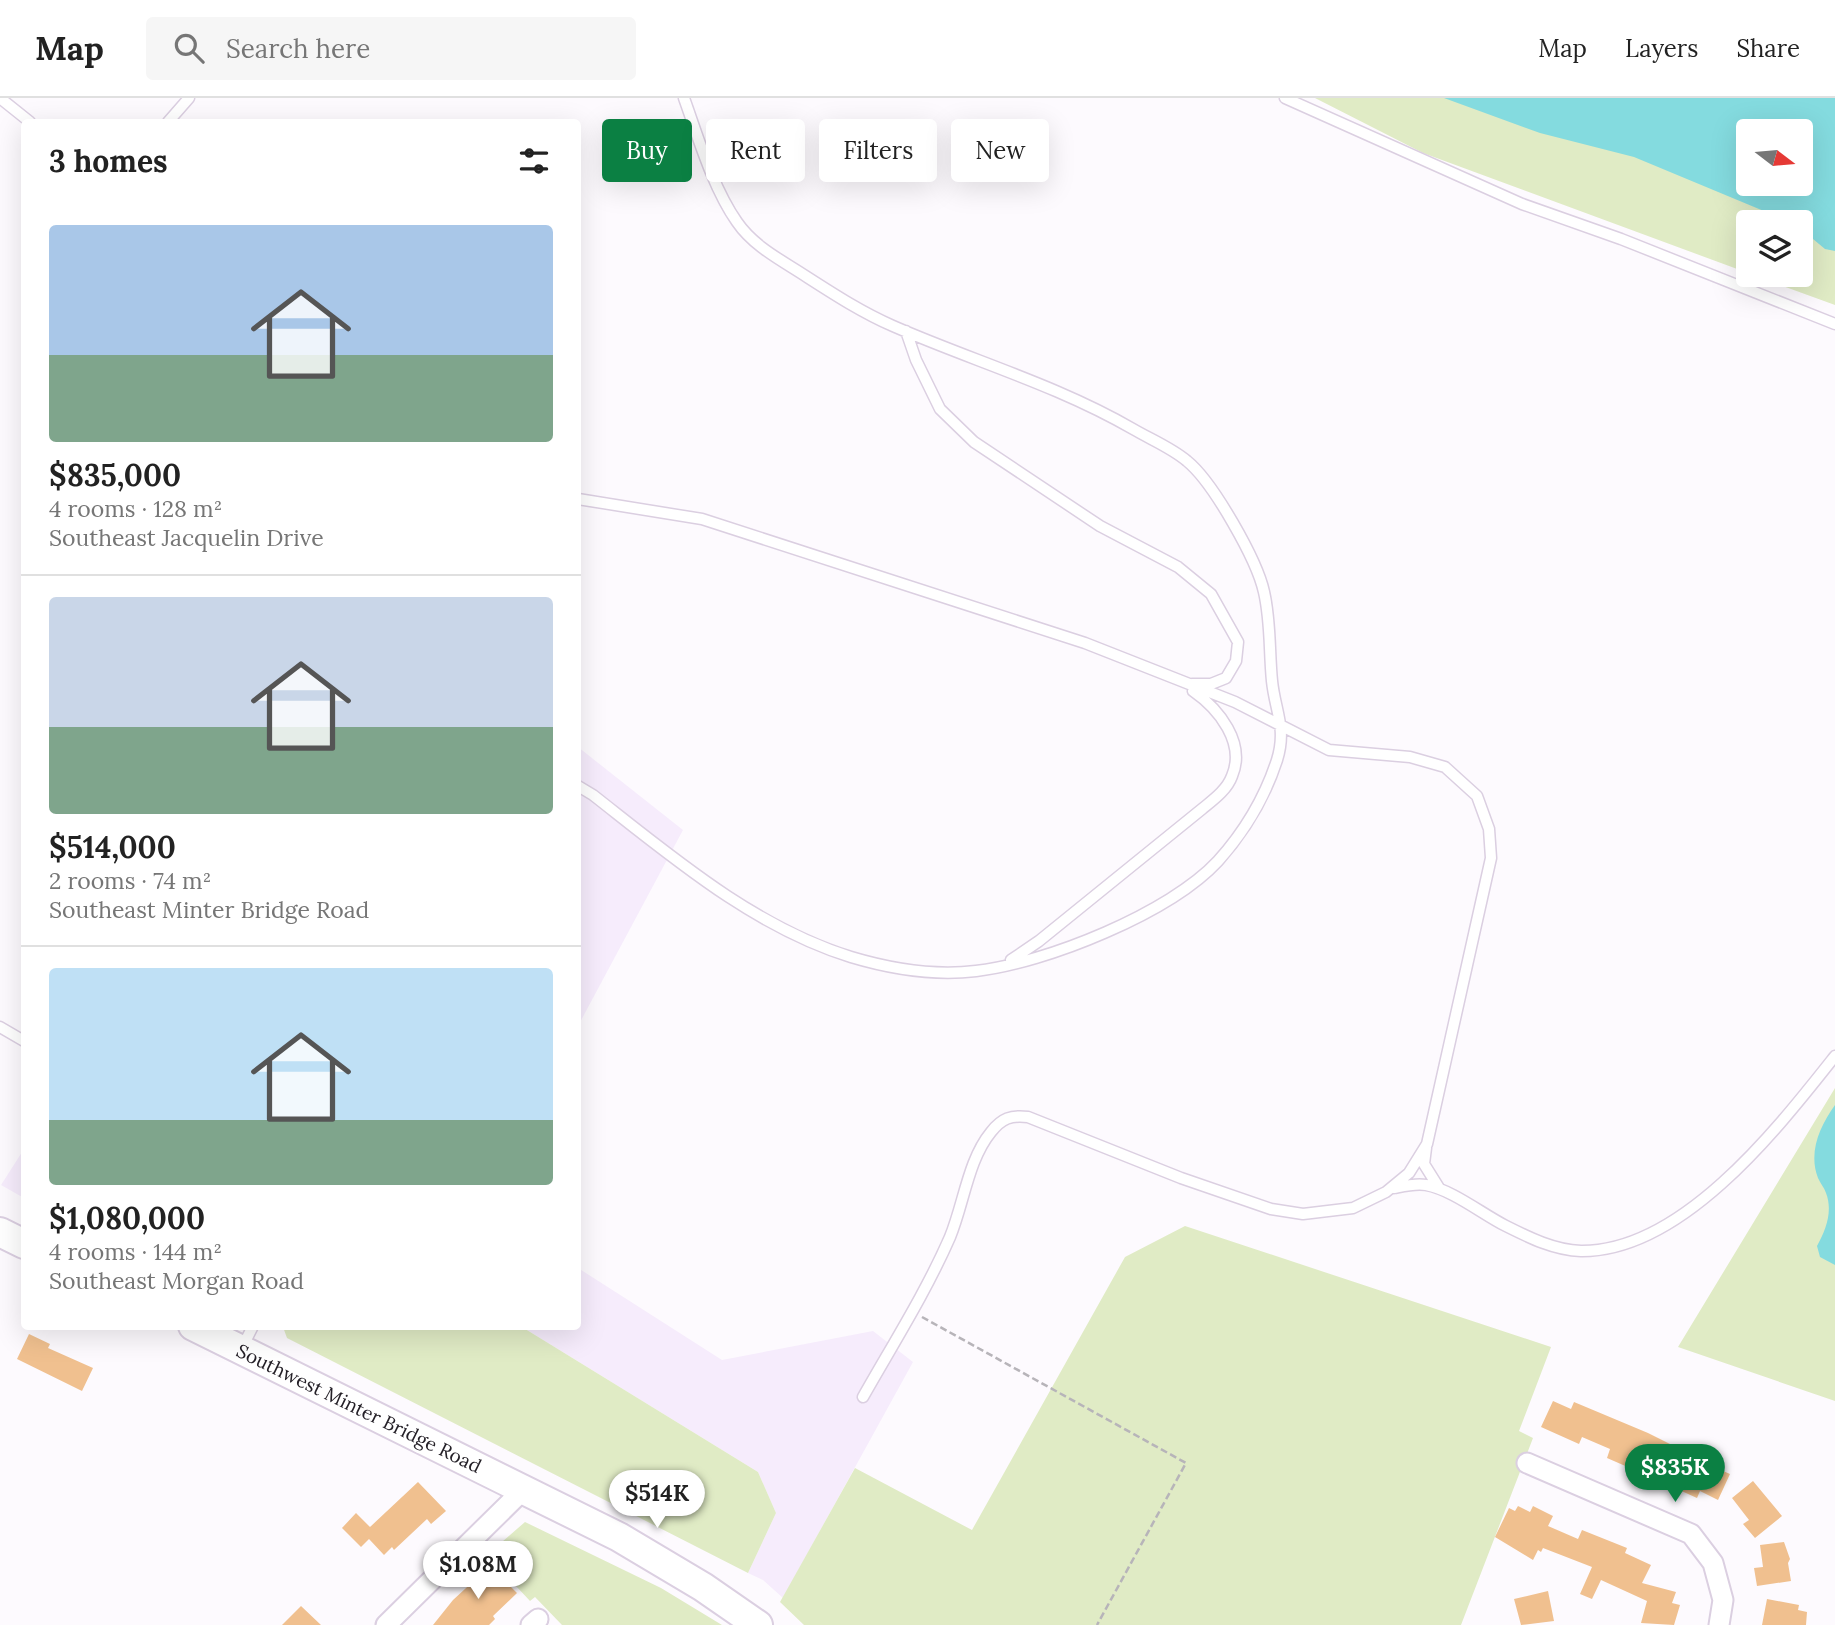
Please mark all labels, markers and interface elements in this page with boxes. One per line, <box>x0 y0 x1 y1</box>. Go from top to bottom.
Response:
search box <box>146 17 636 80</box>
text: Map <box>35 27 104 69</box>
icon: search <box>170 29 208 67</box>
text: Search here <box>226 32 370 65</box>
text: Map <box>1538 33 1587 64</box>
text: Layers <box>1625 33 1698 64</box>
text: Share <box>1736 33 1800 64</box>
chip: Buy <box>602 119 692 182</box>
chip: Rent <box>706 119 805 182</box>
chip: Filters <box>819 119 937 182</box>
chip: New <box>951 119 1049 182</box>
north arrow <box>1736 119 1813 196</box>
map controls <box>1736 119 1813 287</box>
text: 3 homes <box>49 142 168 180</box>
icon: filters <box>515 142 553 180</box>
button: layers <box>1736 210 1813 287</box>
icon: home <box>238 271 364 397</box>
text: $835,000 <box>49 456 181 494</box>
text: 4 rooms · 128 m² <box>49 494 222 523</box>
text: Southeast Jacquelin Drive <box>49 523 324 552</box>
icon: home <box>238 643 364 769</box>
text: $514,000 <box>49 828 176 866</box>
text: 2 rooms · 74 m² <box>49 866 211 895</box>
text: Southeast Minter Bridge Road <box>49 895 369 924</box>
icon: home <box>238 1014 364 1140</box>
text: $1,080,000 <box>49 1199 205 1237</box>
text: 4 rooms · 144 m² <box>49 1237 222 1266</box>
text: Southeast Morgan Road <box>49 1266 304 1295</box>
street label: Southwest Minter Bridge Road <box>233 1338 485 1478</box>
pin: $835K <box>1626 1444 1724 1504</box>
text: $835K <box>1641 1452 1709 1481</box>
pin: $514K <box>608 1470 706 1530</box>
text: $514K <box>625 1478 689 1507</box>
pin: $1.08M <box>421 1542 535 1601</box>
text: $1.08M <box>439 1549 517 1578</box>

